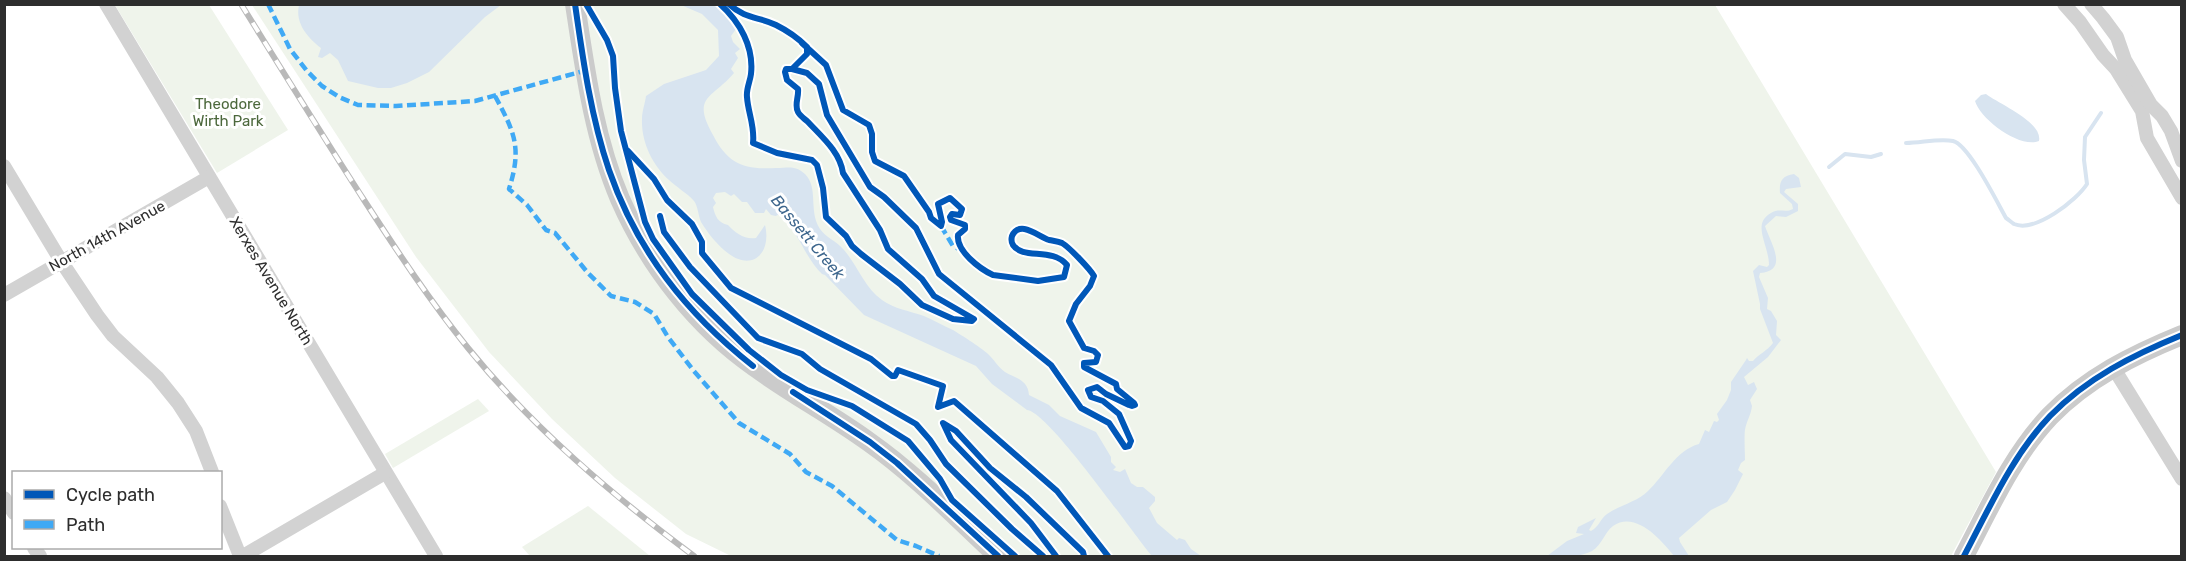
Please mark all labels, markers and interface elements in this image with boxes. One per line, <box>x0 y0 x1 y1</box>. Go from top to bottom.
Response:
park label: Theodore Wirth Park <box>192 95 264 130</box>
water label: Bassett Creek <box>767 191 849 284</box>
street label: North 14th Avenue <box>46 197 168 275</box>
street label: Xerxes Avenue North <box>226 214 316 348</box>
legend <box>12 471 222 549</box>
text: Cycle path <box>66 484 155 506</box>
text: Path <box>66 514 105 536</box>

